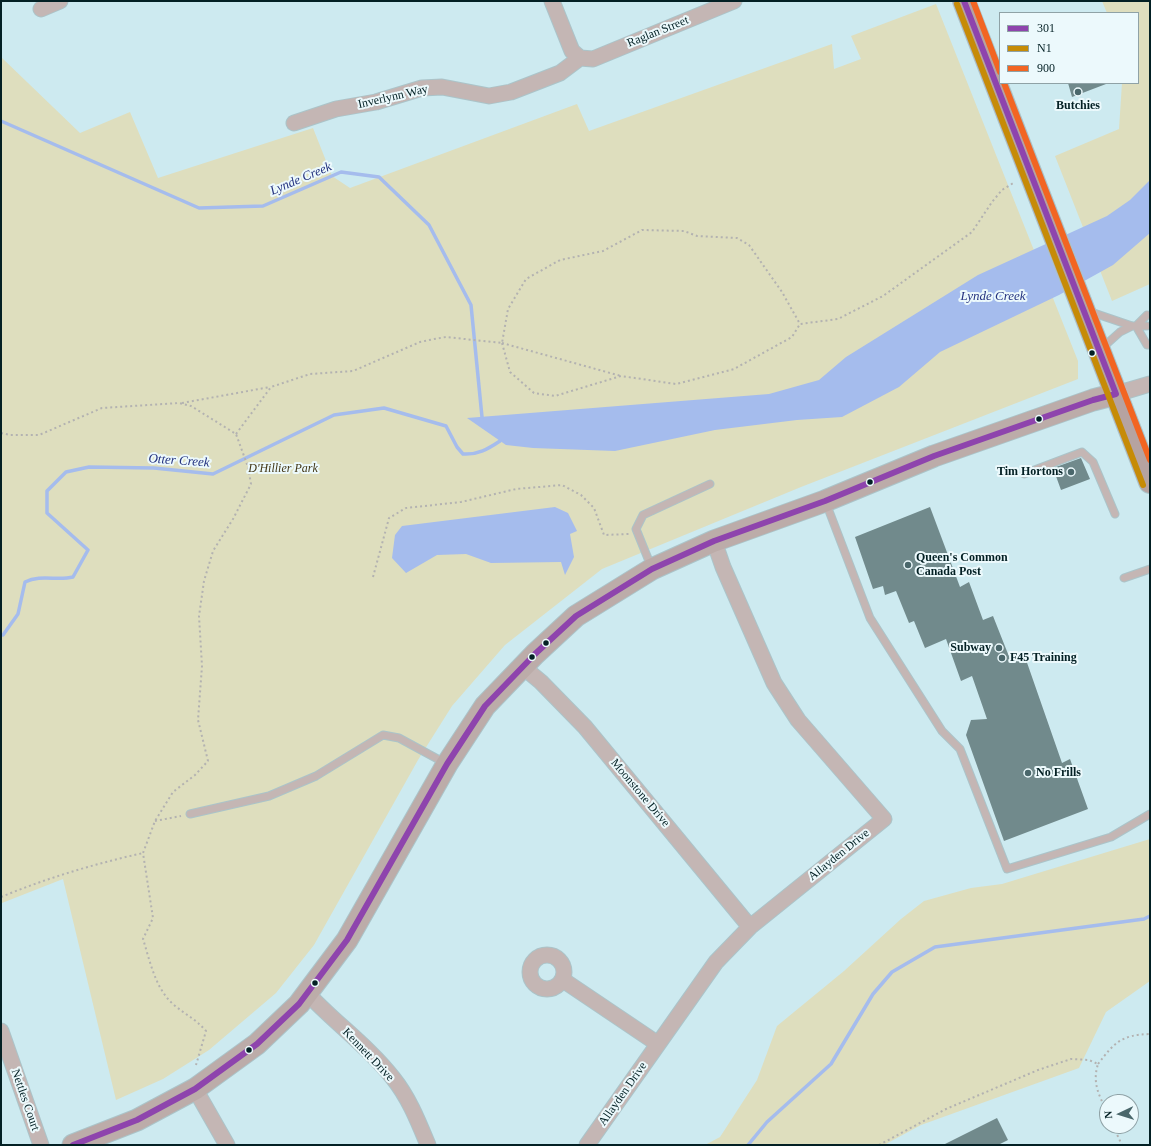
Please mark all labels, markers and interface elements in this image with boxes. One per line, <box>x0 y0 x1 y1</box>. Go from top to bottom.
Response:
legend <box>999 12 1139 84</box>
street label: Raglan Street <box>625 13 691 51</box>
text: 301 <box>1037 21 1055 35</box>
text: N1 <box>1037 41 1052 55</box>
text: 900 <box>1037 61 1055 75</box>
street label: Inverlynn Way <box>357 82 429 112</box>
marker: Butchies <box>1073 87 1083 97</box>
place label: Butchies <box>1056 99 1100 113</box>
water label: Lynde Creek <box>268 159 334 199</box>
water label: Lynde Creek <box>960 289 1026 305</box>
unlabelled marker <box>1087 348 1097 358</box>
unlabelled marker <box>1034 414 1044 424</box>
water label: Otter Creek <box>148 451 210 471</box>
park label: D'Hillier Park <box>248 462 318 476</box>
place label: Tim Hortons <box>997 465 1063 479</box>
marker: Tim Hortons <box>1066 467 1076 477</box>
unlabelled marker <box>865 477 875 487</box>
place label: Queen's Common Canada Post <box>916 551 1008 579</box>
marker: Queen's Common Canada Post <box>903 560 913 570</box>
unlabelled marker <box>541 638 551 648</box>
place label: Subway <box>950 641 991 655</box>
marker: Subway <box>994 643 1004 653</box>
place label: F45 Training <box>1010 651 1077 665</box>
unlabelled marker <box>527 652 537 662</box>
marker: F45 Training <box>997 653 1007 663</box>
street label: Moonstone Drive <box>607 756 673 830</box>
place label: No Frills <box>1036 766 1081 780</box>
marker: No Frills <box>1023 768 1033 778</box>
street label: Allayden Drive <box>806 826 872 884</box>
unlabelled marker <box>310 978 320 988</box>
street label: Kennett Drive <box>339 1025 397 1085</box>
unlabelled marker <box>244 1045 254 1055</box>
street label: Allayden Drive <box>596 1059 650 1129</box>
street label: Nettles Court <box>8 1067 42 1133</box>
north arrow <box>1099 1094 1139 1134</box>
text: N <box>1102 1110 1114 1119</box>

